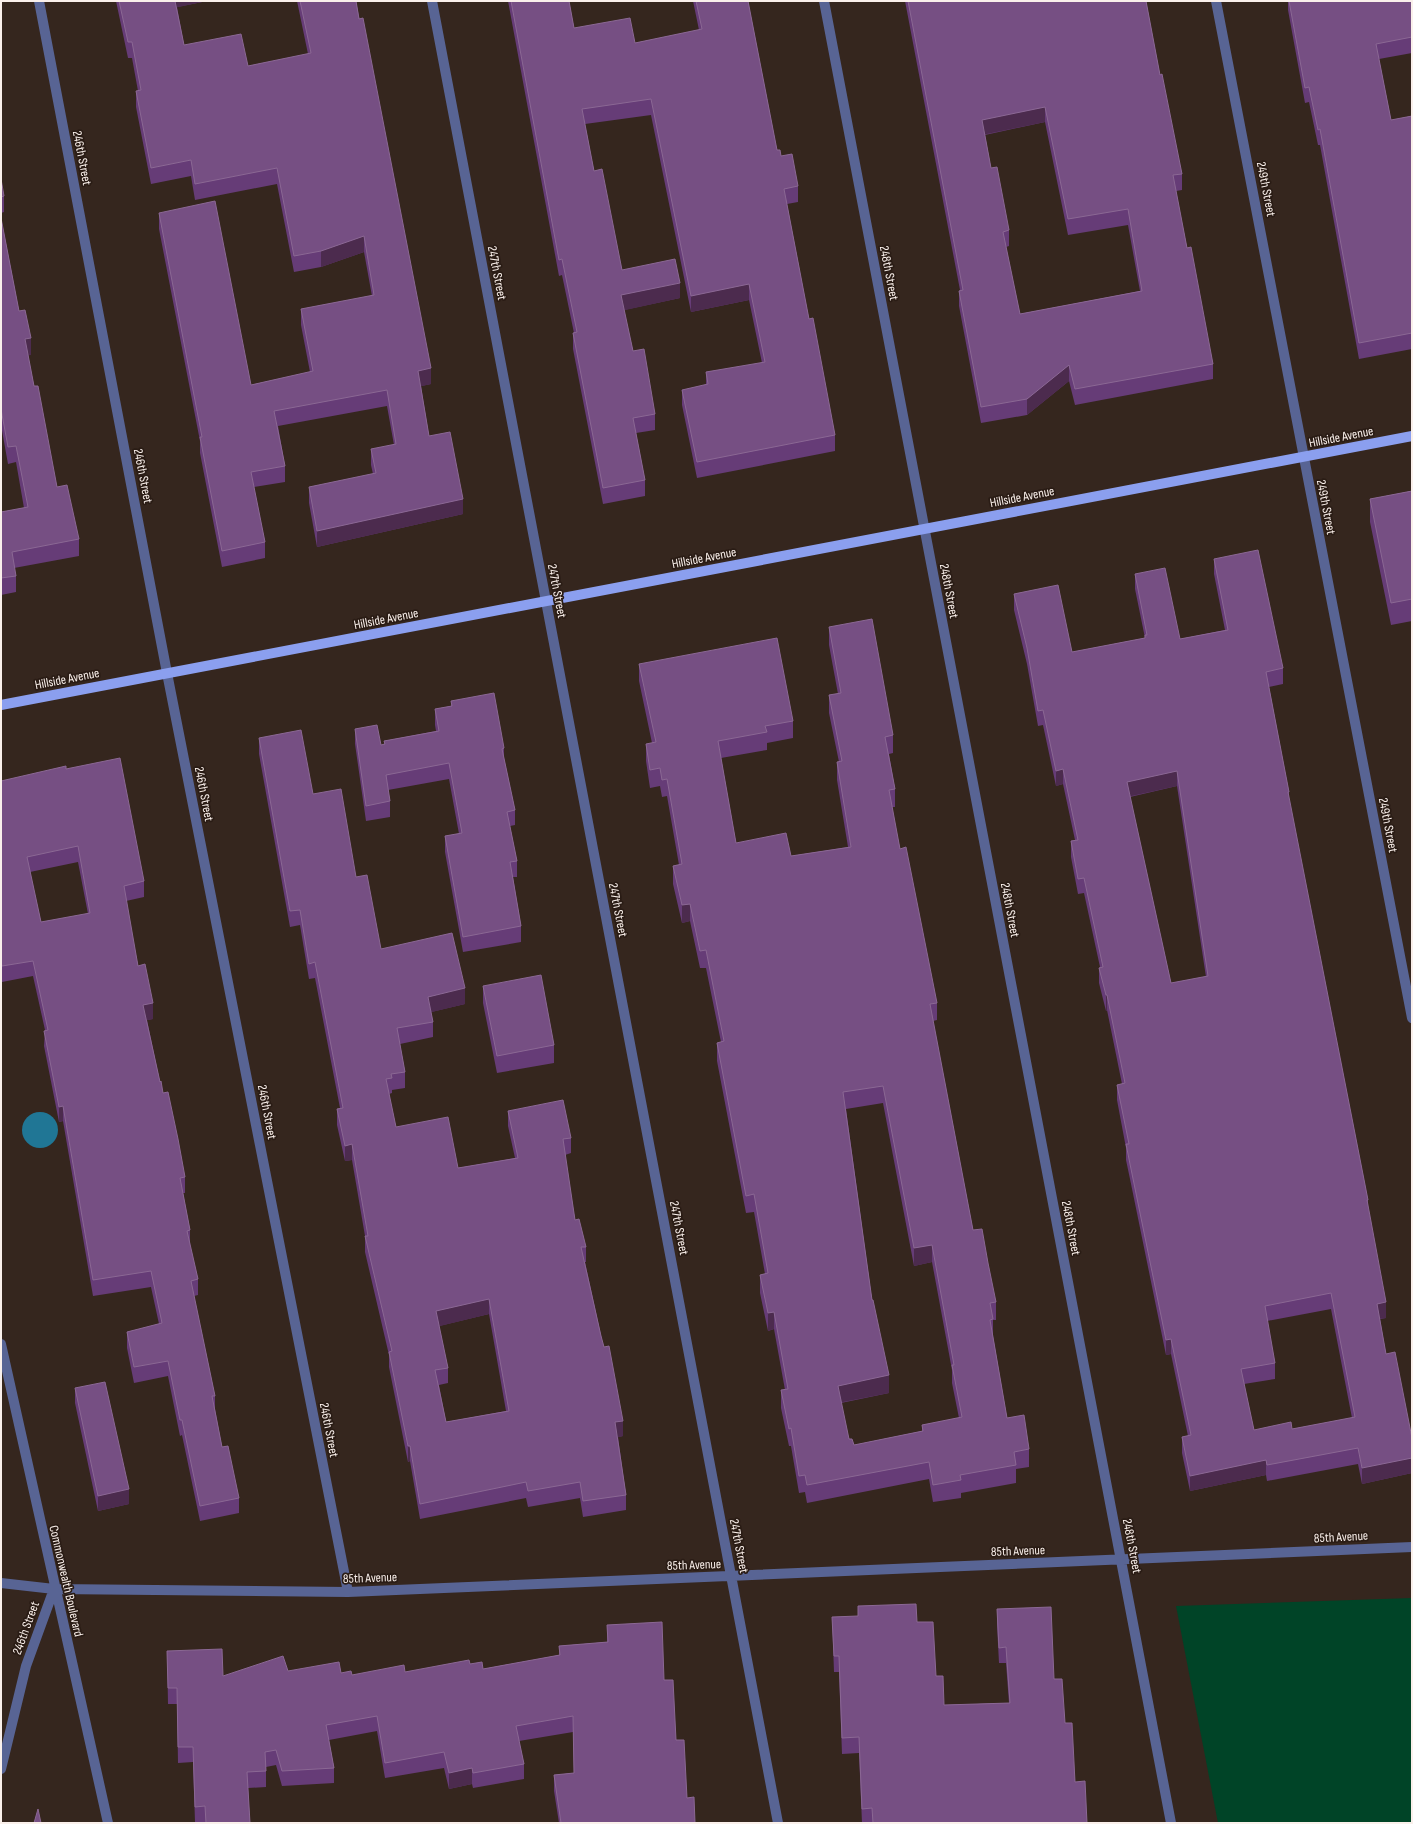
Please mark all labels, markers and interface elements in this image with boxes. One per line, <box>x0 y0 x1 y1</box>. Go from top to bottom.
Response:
street label: 246th Street <box>69 129 95 187</box>
street label: 249th Street <box>1253 160 1279 218</box>
street label: 247th Street <box>484 244 510 302</box>
street label: 248th Street <box>876 244 902 302</box>
street label: Hillside Avenue <box>1307 423 1375 451</box>
street label: 246th Street <box>130 447 156 505</box>
street label: 249th Street <box>1313 478 1339 536</box>
street label: Hillside Avenue <box>988 483 1056 511</box>
street label: Hillside Avenue <box>670 544 738 572</box>
street label: 247th Street <box>544 562 570 620</box>
street label: 248th Street <box>936 562 962 620</box>
street label: Hillside Avenue <box>352 605 420 633</box>
street label: Hillside Avenue <box>33 665 101 693</box>
street label: 246th Street <box>191 765 217 823</box>
street label: 249th Street <box>1375 796 1401 854</box>
street label: 247th Street <box>605 881 631 939</box>
street label: 248th Street <box>997 881 1023 939</box>
street label: 246th Street <box>254 1083 280 1141</box>
street label: 247th Street <box>666 1199 692 1257</box>
street label: 248th Street <box>1058 1199 1084 1257</box>
street label: 246th Street <box>316 1401 342 1459</box>
street label: 247th Street <box>726 1517 752 1575</box>
street label: 248th Street <box>1119 1517 1145 1575</box>
street label: Commonwealth Boulevard <box>45 1524 87 1638</box>
street label: 85th Avenue <box>1313 1528 1369 1546</box>
street label: 85th Avenue <box>991 1542 1045 1560</box>
street label: 85th Avenue <box>667 1556 721 1574</box>
street label: 85th Avenue <box>343 1569 397 1587</box>
street label: 246th Street <box>9 1599 43 1657</box>

